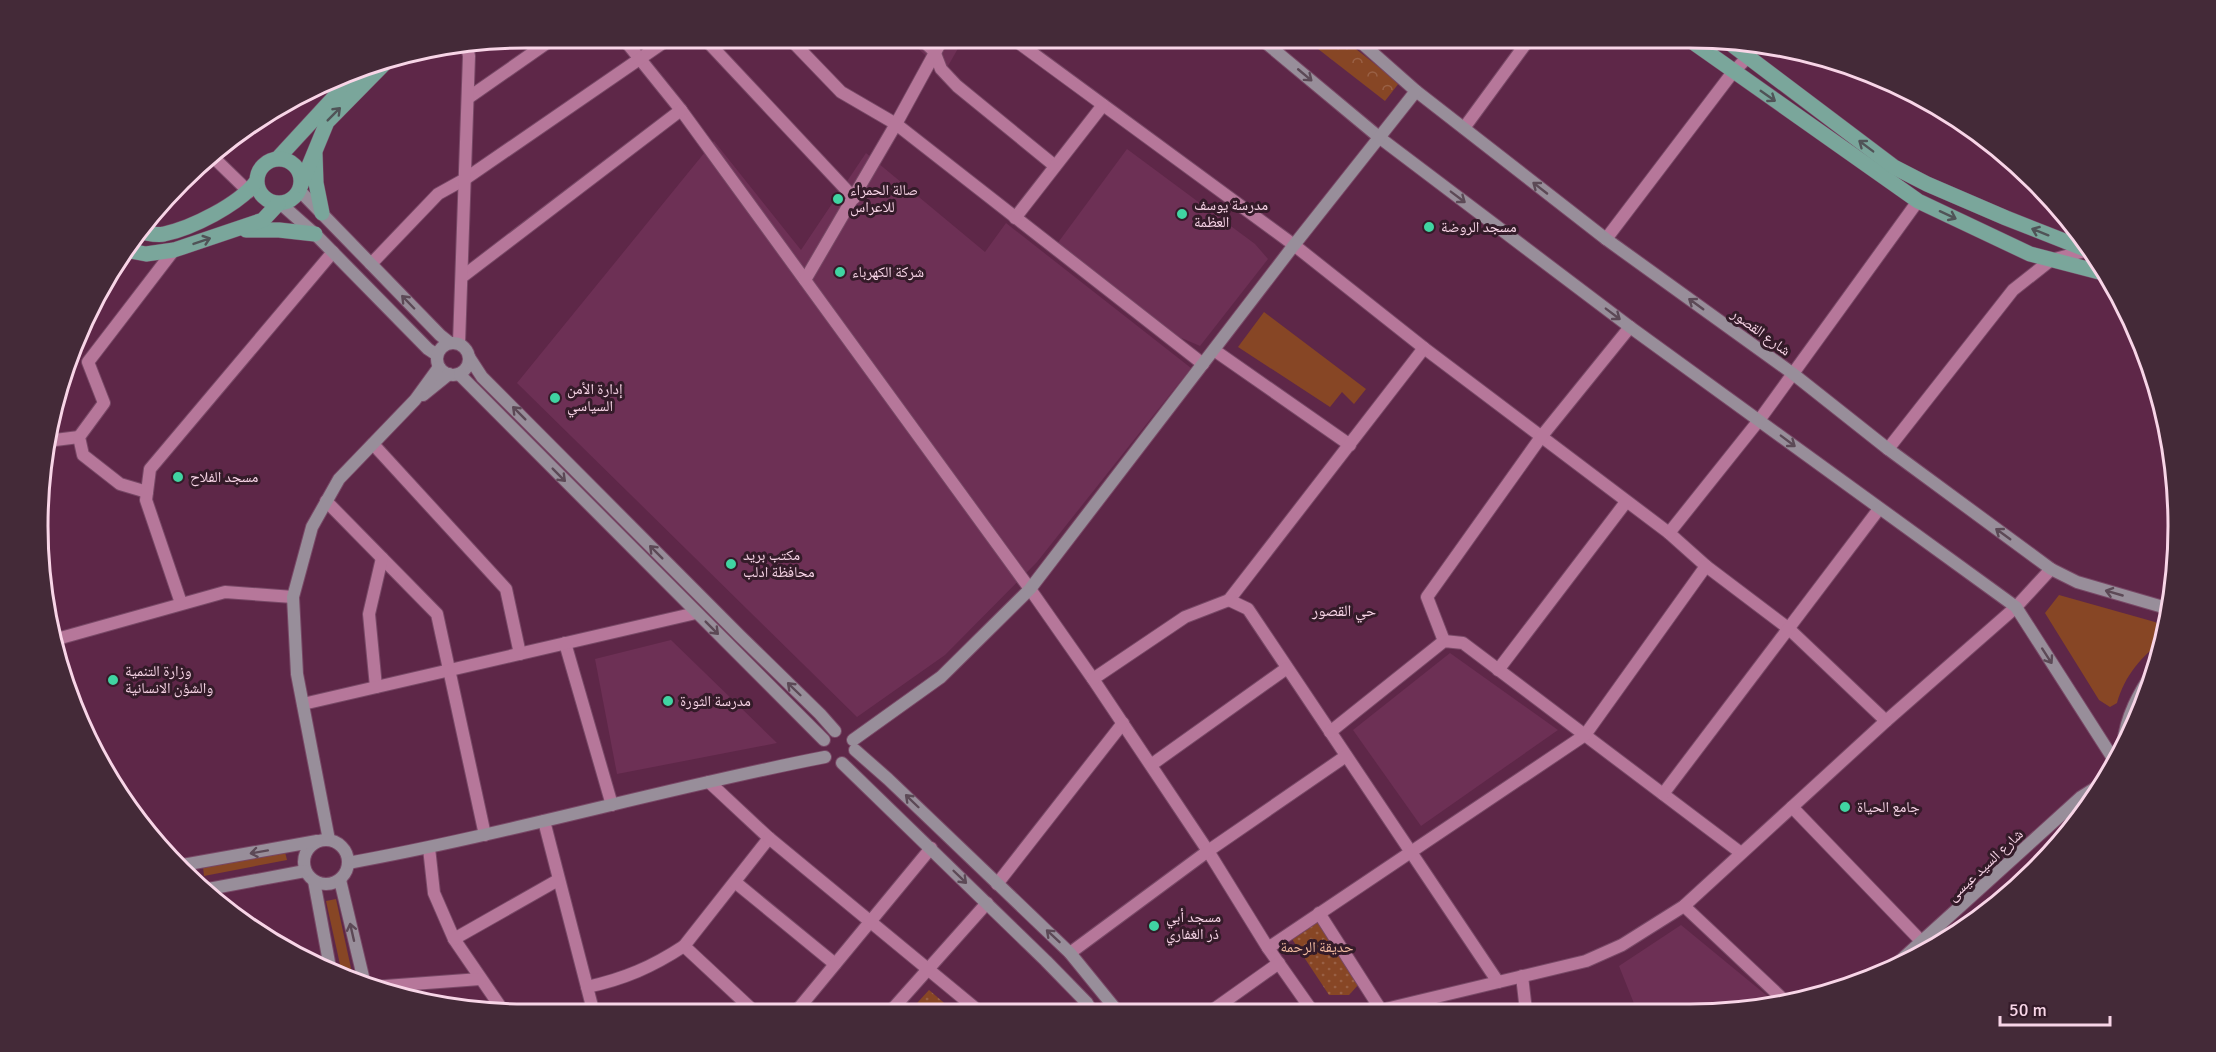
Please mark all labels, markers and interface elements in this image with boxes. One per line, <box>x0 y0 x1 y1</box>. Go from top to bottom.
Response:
one-way arrow <box>1297 68 1312 82</box>
one-way arrow <box>1760 90 1776 102</box>
one-way arrow <box>327 107 342 122</box>
one-way arrow <box>1859 139 1875 152</box>
place label: صالة الحمراء للاعراس <box>850 181 918 217</box>
one-way arrow <box>1532 181 1548 194</box>
one-way arrow <box>1449 190 1465 203</box>
marker: صالة الحمراء للاعراس <box>831 192 845 206</box>
place label: مدرسة يوسف العظمة <box>1194 196 1268 231</box>
marker: مدرسة يوسف العظمة <box>1175 207 1189 221</box>
one-way arrow <box>1939 210 1957 222</box>
place label: مسجد الروضة <box>1441 218 1517 236</box>
marker: مسجد الروضة <box>1422 220 1436 234</box>
one-way arrow <box>2031 226 2050 237</box>
one-way arrow <box>192 235 211 246</box>
place label: شركة الكهرباء <box>852 263 924 281</box>
marker: شركة الكهرباء <box>833 265 847 279</box>
one-way arrow <box>401 295 415 310</box>
one-way arrow <box>1689 298 1705 310</box>
street label: شارع القصور <box>1726 304 1794 360</box>
one-way arrow <box>1605 308 1621 320</box>
place label: إدارة الأمن السياسي <box>567 380 623 418</box>
marker: إدارة الأمن السياسي <box>548 391 562 405</box>
one-way arrow <box>511 406 526 421</box>
one-way arrow <box>1780 434 1796 447</box>
place label: مسجد الفلاح <box>190 468 259 487</box>
one-way arrow <box>552 468 567 482</box>
marker: مسجد الفلاح <box>171 470 185 484</box>
one-way arrow <box>1996 528 2012 540</box>
one-way arrow <box>649 544 663 559</box>
place label: مكتب بريد محافظة ادلب <box>743 546 815 581</box>
marker: مكتب بريد محافظة ادلب <box>724 557 738 571</box>
one-way arrow <box>2105 587 2124 598</box>
district label: حي القصور <box>1311 601 1376 623</box>
one-way arrow <box>704 621 719 636</box>
one-way arrow <box>2042 647 2054 664</box>
place label: وزارة التنمية والشؤن الانسانية <box>125 662 213 698</box>
marker: وزارة التنمية والشؤن الانسانية <box>106 673 120 687</box>
one-way arrow <box>787 682 802 696</box>
place label: مدرسة الثورة <box>680 692 751 710</box>
marker: مدرسة الثورة <box>661 694 675 708</box>
one-way arrow <box>904 794 919 809</box>
place label: جامع الحياة <box>1857 798 1920 817</box>
marker: جامع الحياة <box>1838 800 1852 814</box>
street label: شارع السيد عيسى <box>1943 825 2028 906</box>
one-way arrow <box>250 846 270 857</box>
one-way arrow <box>952 869 967 884</box>
place label: مسجد أبي ذر الغفاري <box>1166 908 1221 946</box>
marker: مسجد أبي ذر الغفاري <box>1147 919 1161 933</box>
one-way arrow <box>346 923 358 942</box>
one-way arrow <box>1045 929 1060 944</box>
park label: حديقة الرحمة <box>1280 938 1354 956</box>
scale bar <box>2000 989 2110 1027</box>
text: 50 m <box>2009 999 2047 1021</box>

